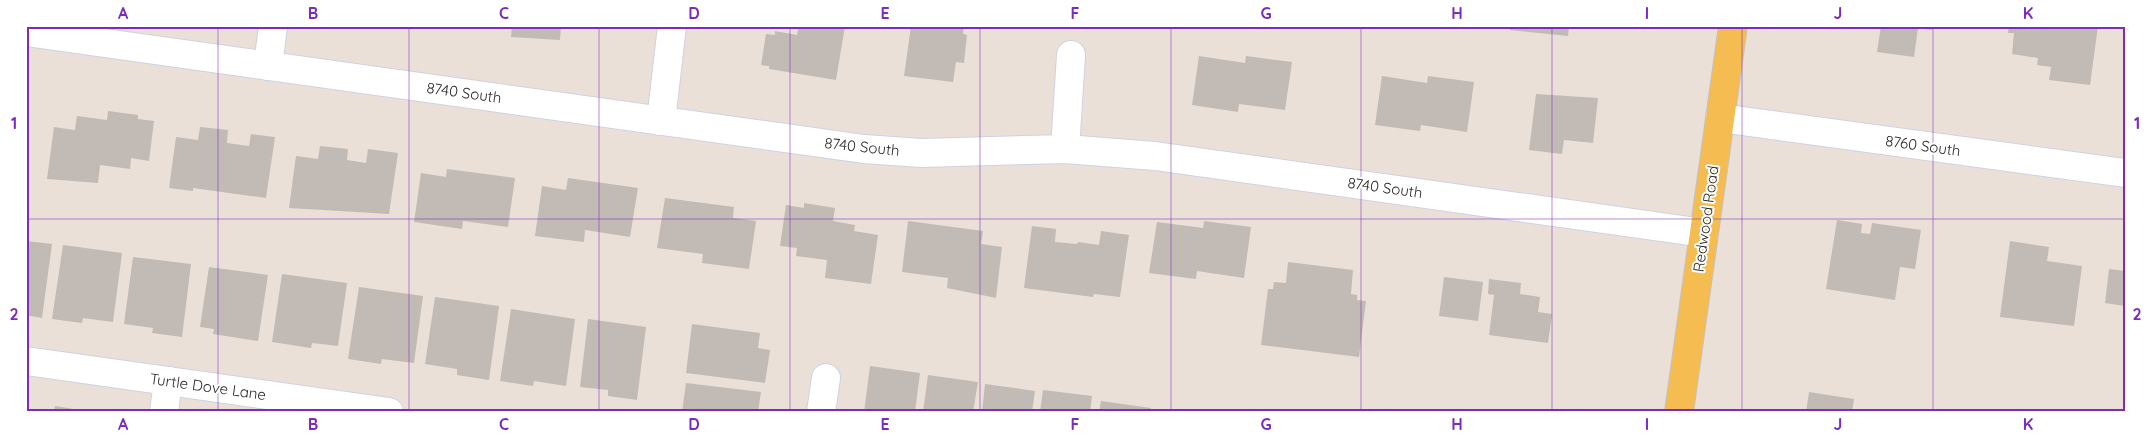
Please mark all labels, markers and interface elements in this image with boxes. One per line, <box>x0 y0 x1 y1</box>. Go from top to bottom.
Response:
text: A <box>118 3 129 23</box>
text: B <box>308 3 318 23</box>
text: C <box>499 3 509 23</box>
text: D <box>688 3 700 23</box>
text: E <box>880 3 890 23</box>
text: F <box>1071 3 1080 23</box>
text: G <box>1260 3 1272 23</box>
text: H <box>1451 3 1463 23</box>
text: I <box>1645 3 1649 23</box>
text: J <box>1834 3 1842 23</box>
text: K <box>2023 3 2033 23</box>
street label: 8740 South <box>425 78 503 107</box>
text: 1 <box>11 113 17 133</box>
text: 1 <box>2134 113 2140 133</box>
street label: 8760 South <box>1884 131 1962 160</box>
street label: 8740 South <box>824 133 900 160</box>
street label: Redwood Road <box>1689 164 1722 273</box>
street label: 8740 South <box>1346 173 1424 202</box>
text: 2 <box>9 304 19 324</box>
text: 2 <box>2132 304 2142 324</box>
street label: Turtle Dove Lane <box>149 369 267 404</box>
text: A <box>118 414 129 434</box>
text: B <box>308 414 318 434</box>
text: C <box>499 414 509 434</box>
text: D <box>688 414 700 434</box>
text: E <box>880 414 890 434</box>
text: F <box>1071 414 1080 434</box>
text: G <box>1260 414 1272 434</box>
text: H <box>1451 414 1463 434</box>
text: I <box>1645 414 1649 434</box>
text: J <box>1834 414 1842 434</box>
text: K <box>2023 414 2033 434</box>

